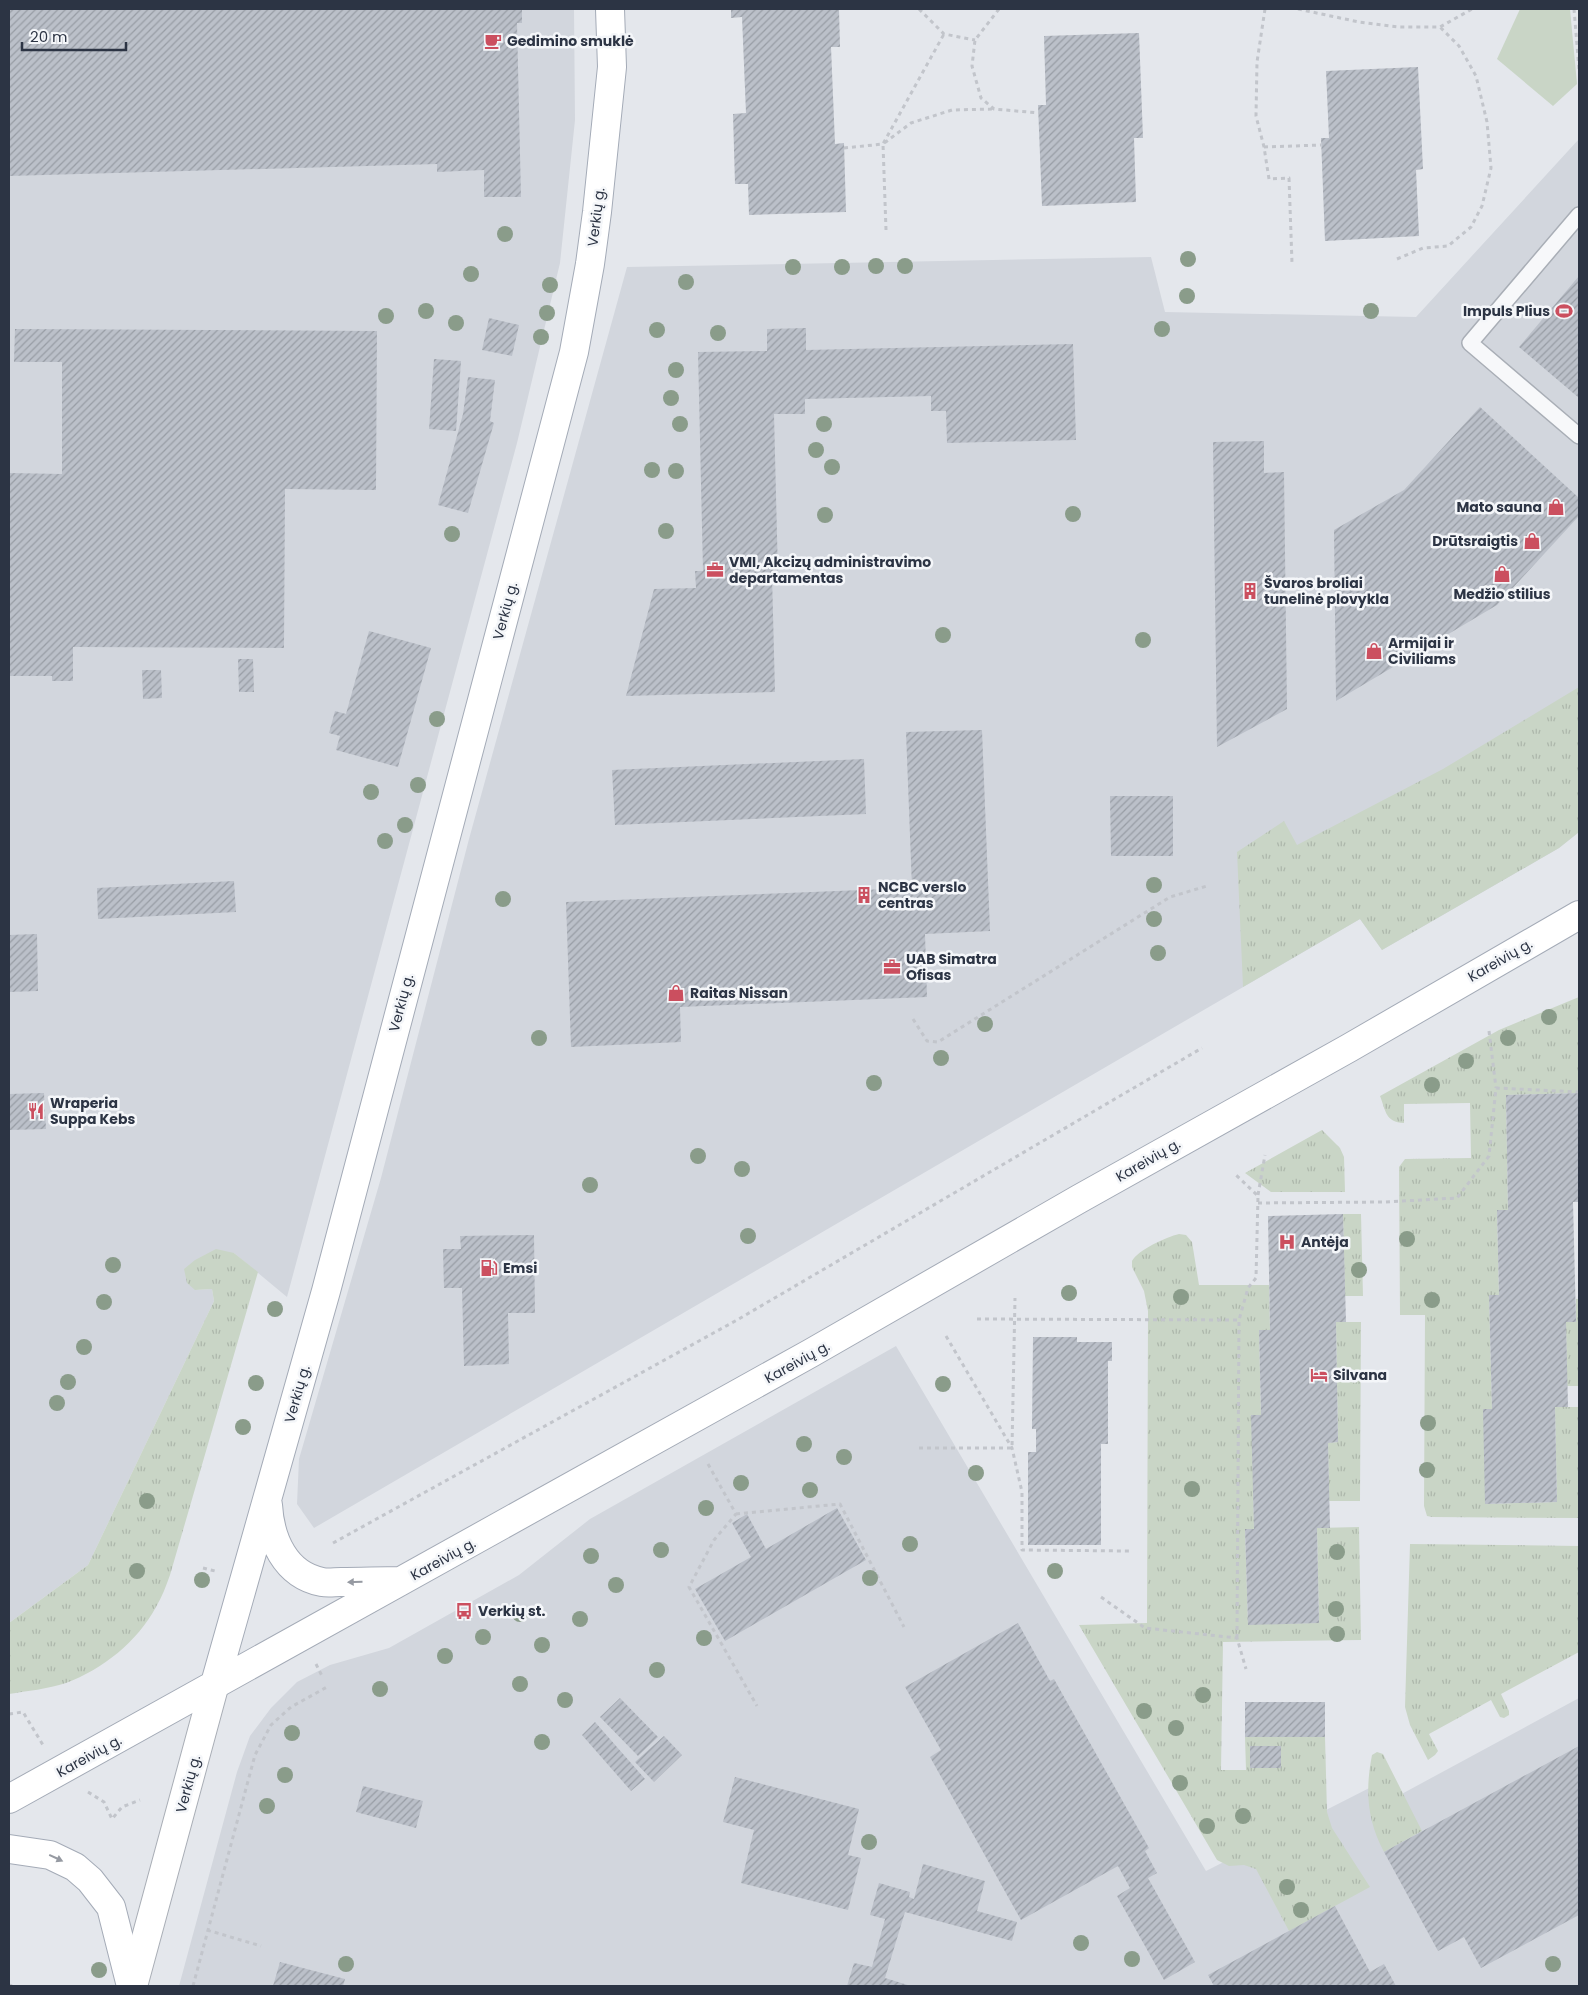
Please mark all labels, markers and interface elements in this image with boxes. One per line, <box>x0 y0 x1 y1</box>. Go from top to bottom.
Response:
scale bar <box>22 20 126 52</box>
text: 20 m <box>30 26 68 47</box>
cafe icon: Gedimino smuklė <box>483 31 503 51</box>
place label: Gedimino smuklė <box>507 31 634 51</box>
street label: Verkių g. <box>582 186 610 248</box>
place label: Impuls Plius <box>1463 301 1550 321</box>
sports icon: Impuls Plius <box>1554 301 1574 321</box>
place label: Mato sauna <box>1456 497 1542 517</box>
shop icon: Mato sauna <box>1546 497 1566 517</box>
place label: Drūtsraigtis <box>1432 531 1518 551</box>
shop icon: Drūtsraigtis <box>1522 531 1542 551</box>
place label: VMI, Akcizų administravimo departamentas <box>729 552 931 588</box>
office icon: VMI, Akcizų administravimo departamentas <box>705 560 725 580</box>
shop icon: Medžio stilius <box>1492 564 1512 584</box>
place label: Švaros broliai tunelinė plovykla <box>1264 573 1389 609</box>
street label: Verkių g. <box>488 580 522 642</box>
building icon: Švaros broliai tunelinė plovykla <box>1240 581 1260 601</box>
place label: Medžio stilius <box>1453 584 1551 604</box>
place label: Armijai ir Civiliams <box>1388 633 1456 669</box>
shop icon: Armijai ir Civiliams <box>1364 641 1384 661</box>
place label: NCBC verslo centras <box>878 877 966 913</box>
building icon: NCBC verslo centras <box>854 885 874 905</box>
street label: Kareivių g. <box>1464 933 1536 987</box>
place label: UAB Simatra Ofisas <box>906 949 997 985</box>
office icon: UAB Simatra Ofisas <box>882 957 902 977</box>
street label: Verkių g. <box>384 972 418 1034</box>
shop icon: Raitas Nissan <box>666 983 686 1003</box>
place label: Raitas Nissan <box>690 983 788 1003</box>
place label: Wraperia Suppa Kebs <box>50 1093 135 1129</box>
restaurant icon: Wraperia Suppa Kebs <box>26 1101 46 1121</box>
street label: Kareivių g. <box>1112 1133 1184 1187</box>
hospital icon: Antėja <box>1277 1232 1297 1252</box>
place label: Antėja <box>1301 1232 1349 1252</box>
fuel station icon: Emsi <box>479 1258 499 1278</box>
place label: Emsi <box>503 1258 537 1278</box>
street label: Kareivių g. <box>761 1336 833 1388</box>
street label: Verkių g. <box>279 1363 315 1425</box>
hotel icon: Silvana <box>1309 1365 1329 1385</box>
place label: Silvana <box>1333 1365 1387 1385</box>
street label: Kareivių g. <box>407 1533 479 1585</box>
one-way arrow <box>347 1578 363 1586</box>
bus stop icon: Verkių st. <box>454 1601 474 1621</box>
place label: Verkių st. <box>478 1601 546 1621</box>
street label: Kareivių g. <box>53 1730 125 1782</box>
street label: Verkių g. <box>171 1753 205 1815</box>
one-way arrow <box>49 1855 63 1863</box>

